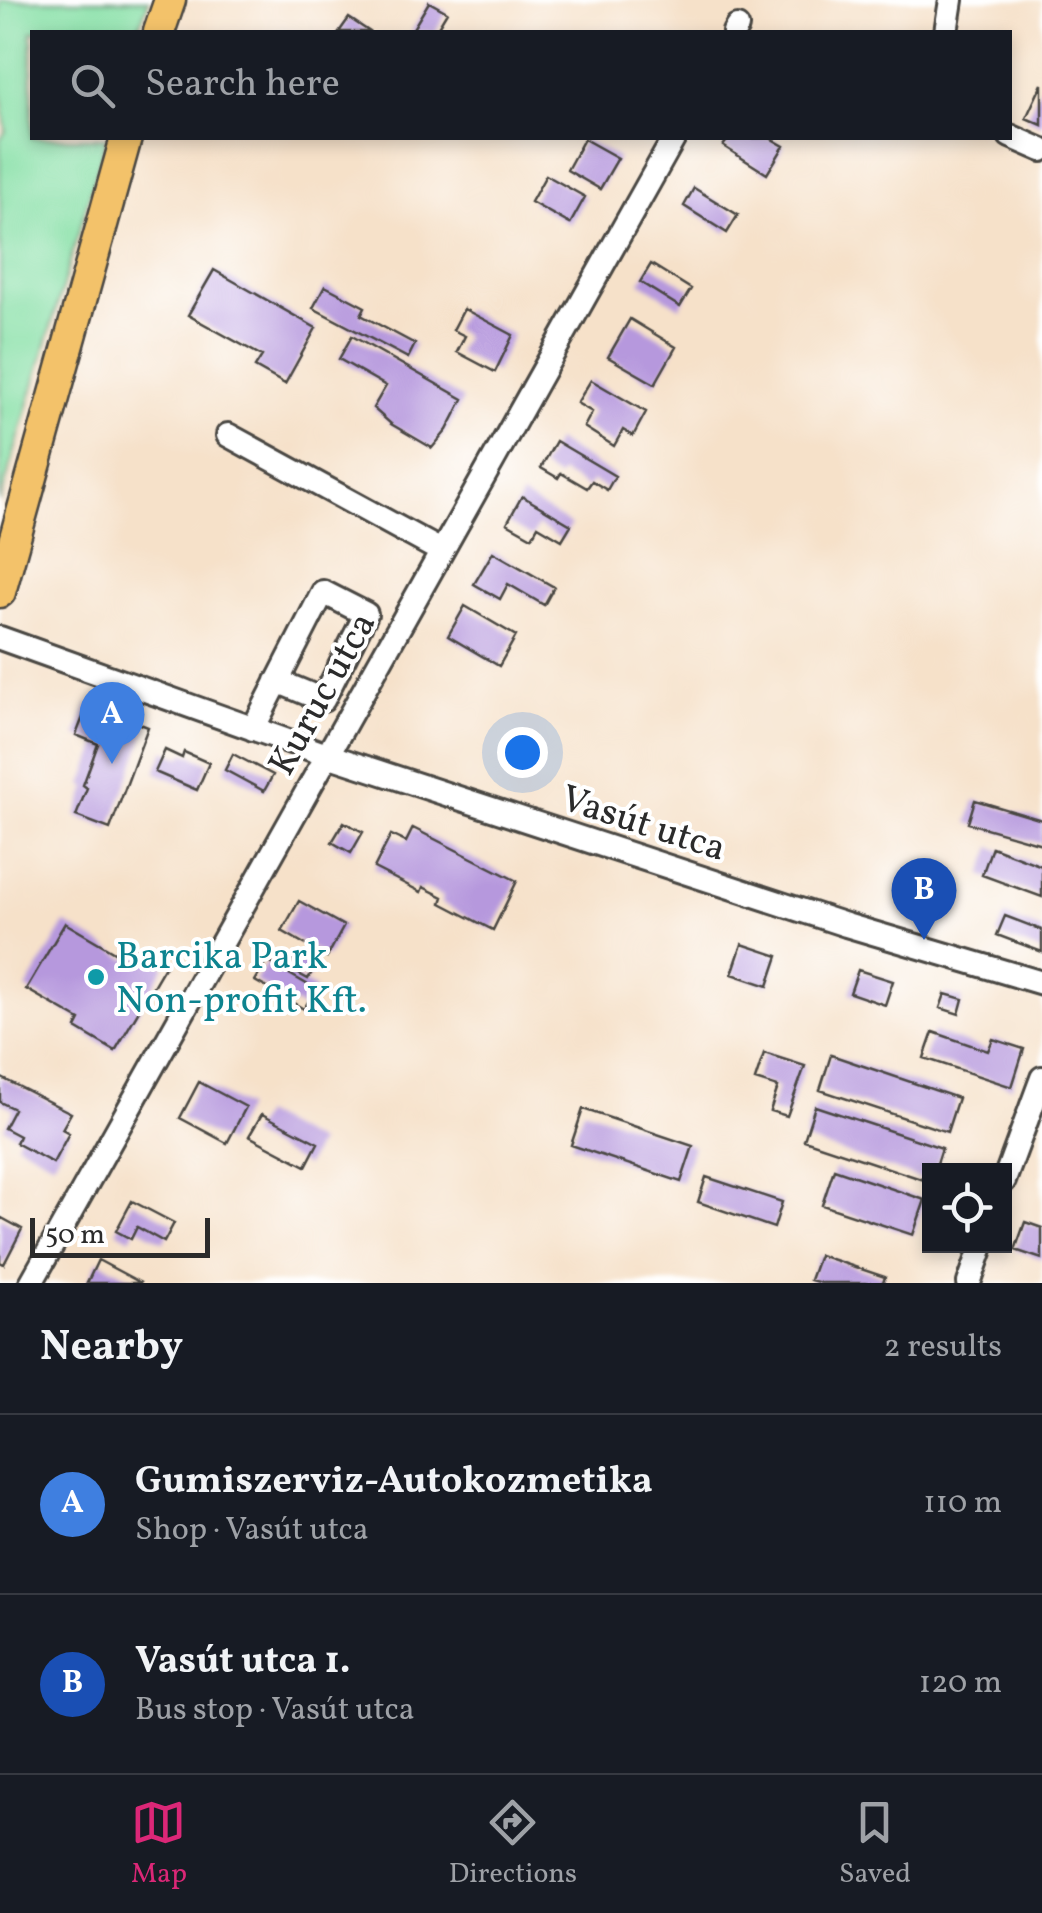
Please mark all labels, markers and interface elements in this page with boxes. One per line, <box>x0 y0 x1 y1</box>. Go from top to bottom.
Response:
search box <box>30 30 1012 140</box>
icon: search <box>65 58 120 113</box>
text: Search here <box>145 59 340 112</box>
street label: Kuruc utca <box>257 603 391 786</box>
pin: A <box>80 682 144 764</box>
your location <box>497 727 548 778</box>
street label: Vasút utca <box>554 774 732 877</box>
pin: B <box>892 858 956 940</box>
place label: Barcika Park Non-profit Kft. <box>116 932 367 1029</box>
marker: Barcika Park Non-profit Kft. <box>85 966 107 988</box>
map controls <box>922 1163 1012 1253</box>
button: locate <box>922 1163 1012 1253</box>
scale bar <box>30 1213 210 1258</box>
text: 50 m <box>45 1216 105 1255</box>
text: Nearby <box>40 1319 183 1378</box>
text: 2 results <box>884 1326 1002 1370</box>
text: Gumiszerviz-Autokozmetika <box>135 1456 653 1509</box>
text: A <box>61 1482 84 1526</box>
text: 110 m <box>923 1482 1002 1526</box>
text: Shop · Vasút utca <box>135 1509 369 1553</box>
text: Vasút utca 1. <box>135 1636 351 1689</box>
text: B <box>62 1662 83 1706</box>
text: 120 m <box>919 1662 1002 1706</box>
text: Bus stop · Vasút utca <box>135 1689 415 1733</box>
tab: Map <box>131 1795 187 1894</box>
tab: Directions <box>449 1795 577 1894</box>
tab: Saved <box>839 1795 911 1894</box>

